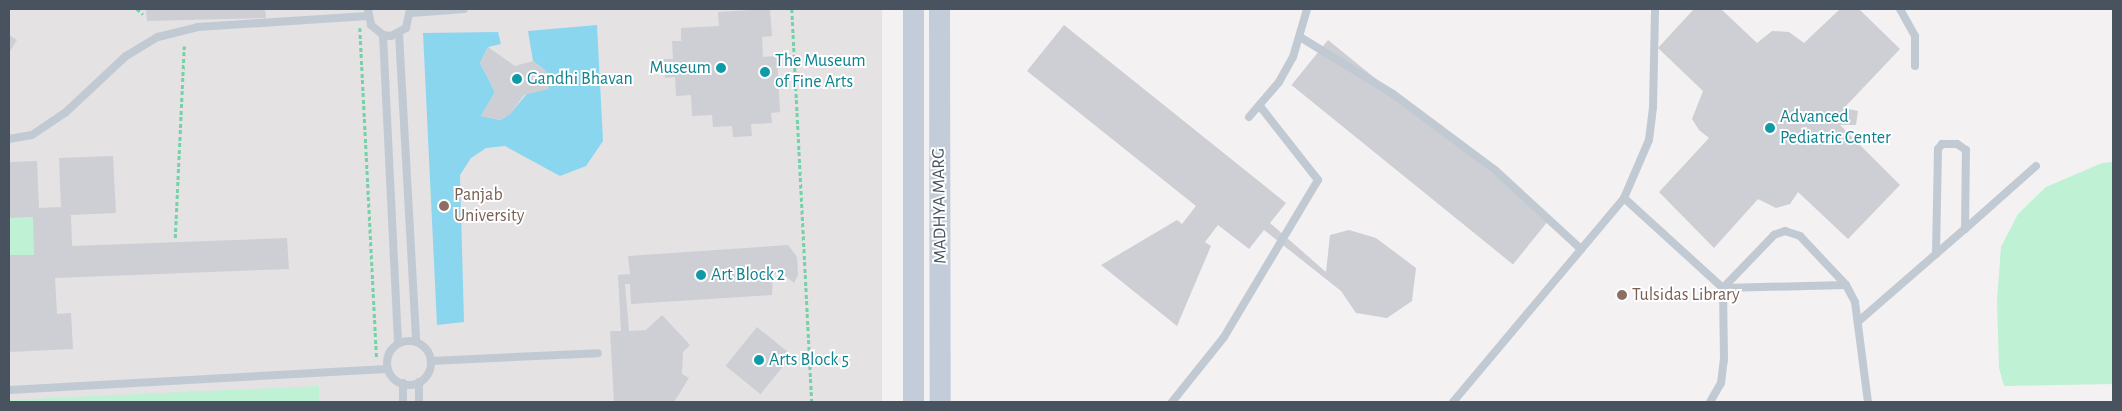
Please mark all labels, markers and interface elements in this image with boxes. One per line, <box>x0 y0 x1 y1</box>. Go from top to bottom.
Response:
place label: The Museum of Fine Arts <box>775 51 866 94</box>
place label: Museum <box>650 57 711 79</box>
marker: Museum <box>715 62 727 74</box>
marker: The Museum of Fine Arts <box>759 66 771 78</box>
place label: Gandhi Bhavan <box>527 68 633 90</box>
marker: Gandhi Bhavan <box>511 73 523 85</box>
place label: Advanced Pediatric Center <box>1780 107 1891 150</box>
marker: Advanced Pediatric Center <box>1764 122 1776 134</box>
street label: MADHYA MARG <box>928 148 952 264</box>
place label: Panjab University <box>454 185 524 228</box>
marker: Panjab University <box>438 200 450 212</box>
place label: Art Block 2 <box>711 264 785 286</box>
marker: Art Block 2 <box>695 269 707 281</box>
place label: Tulsidas Library <box>1632 284 1740 306</box>
marker: Tulsidas Library <box>1616 289 1628 301</box>
place label: Arts Block 5 <box>769 349 849 371</box>
marker: Arts Block 5 <box>753 354 765 366</box>

